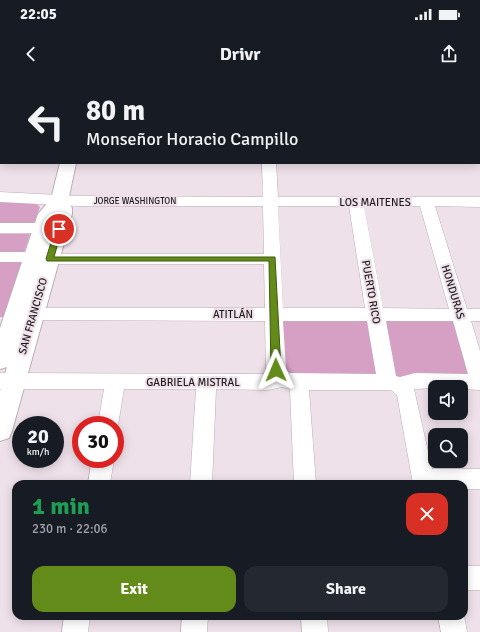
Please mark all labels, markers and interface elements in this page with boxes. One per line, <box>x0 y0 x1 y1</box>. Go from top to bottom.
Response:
text: 22:05 <box>20 5 57 23</box>
icon: back <box>20 43 42 65</box>
text: Drivr <box>220 43 260 65</box>
icon: share <box>438 43 460 65</box>
text: 80 m <box>86 94 145 128</box>
icon: left <box>20 96 72 148</box>
text: Monseñor Horacio Campillo <box>86 128 298 150</box>
street label: JORGE WASHINGTON <box>94 196 176 207</box>
street label: LOS MAITENES <box>339 196 411 209</box>
pin <box>42 212 76 246</box>
icon: arrive <box>48 218 70 240</box>
street label: PUERTO RICO <box>359 259 383 325</box>
street label: HONDURAS <box>439 263 467 321</box>
street label: SAN FRANCISCO <box>16 276 50 356</box>
street label: ATITLÁN <box>213 307 253 321</box>
position arrow <box>255 349 297 391</box>
street label: GABRIELA MISTRAL <box>146 376 240 389</box>
map controls <box>428 380 468 468</box>
button: sound <box>428 380 468 420</box>
speed limit sign: 30 <box>72 416 124 468</box>
text: 20 <box>27 424 49 449</box>
button: search <box>428 428 468 468</box>
text: km/h <box>27 446 49 458</box>
text: 1 min <box>32 491 90 521</box>
button: close <box>406 493 448 535</box>
text: 230 m · 22:06 <box>32 521 108 537</box>
button: Exit <box>32 566 236 612</box>
button: Share <box>244 566 448 612</box>

